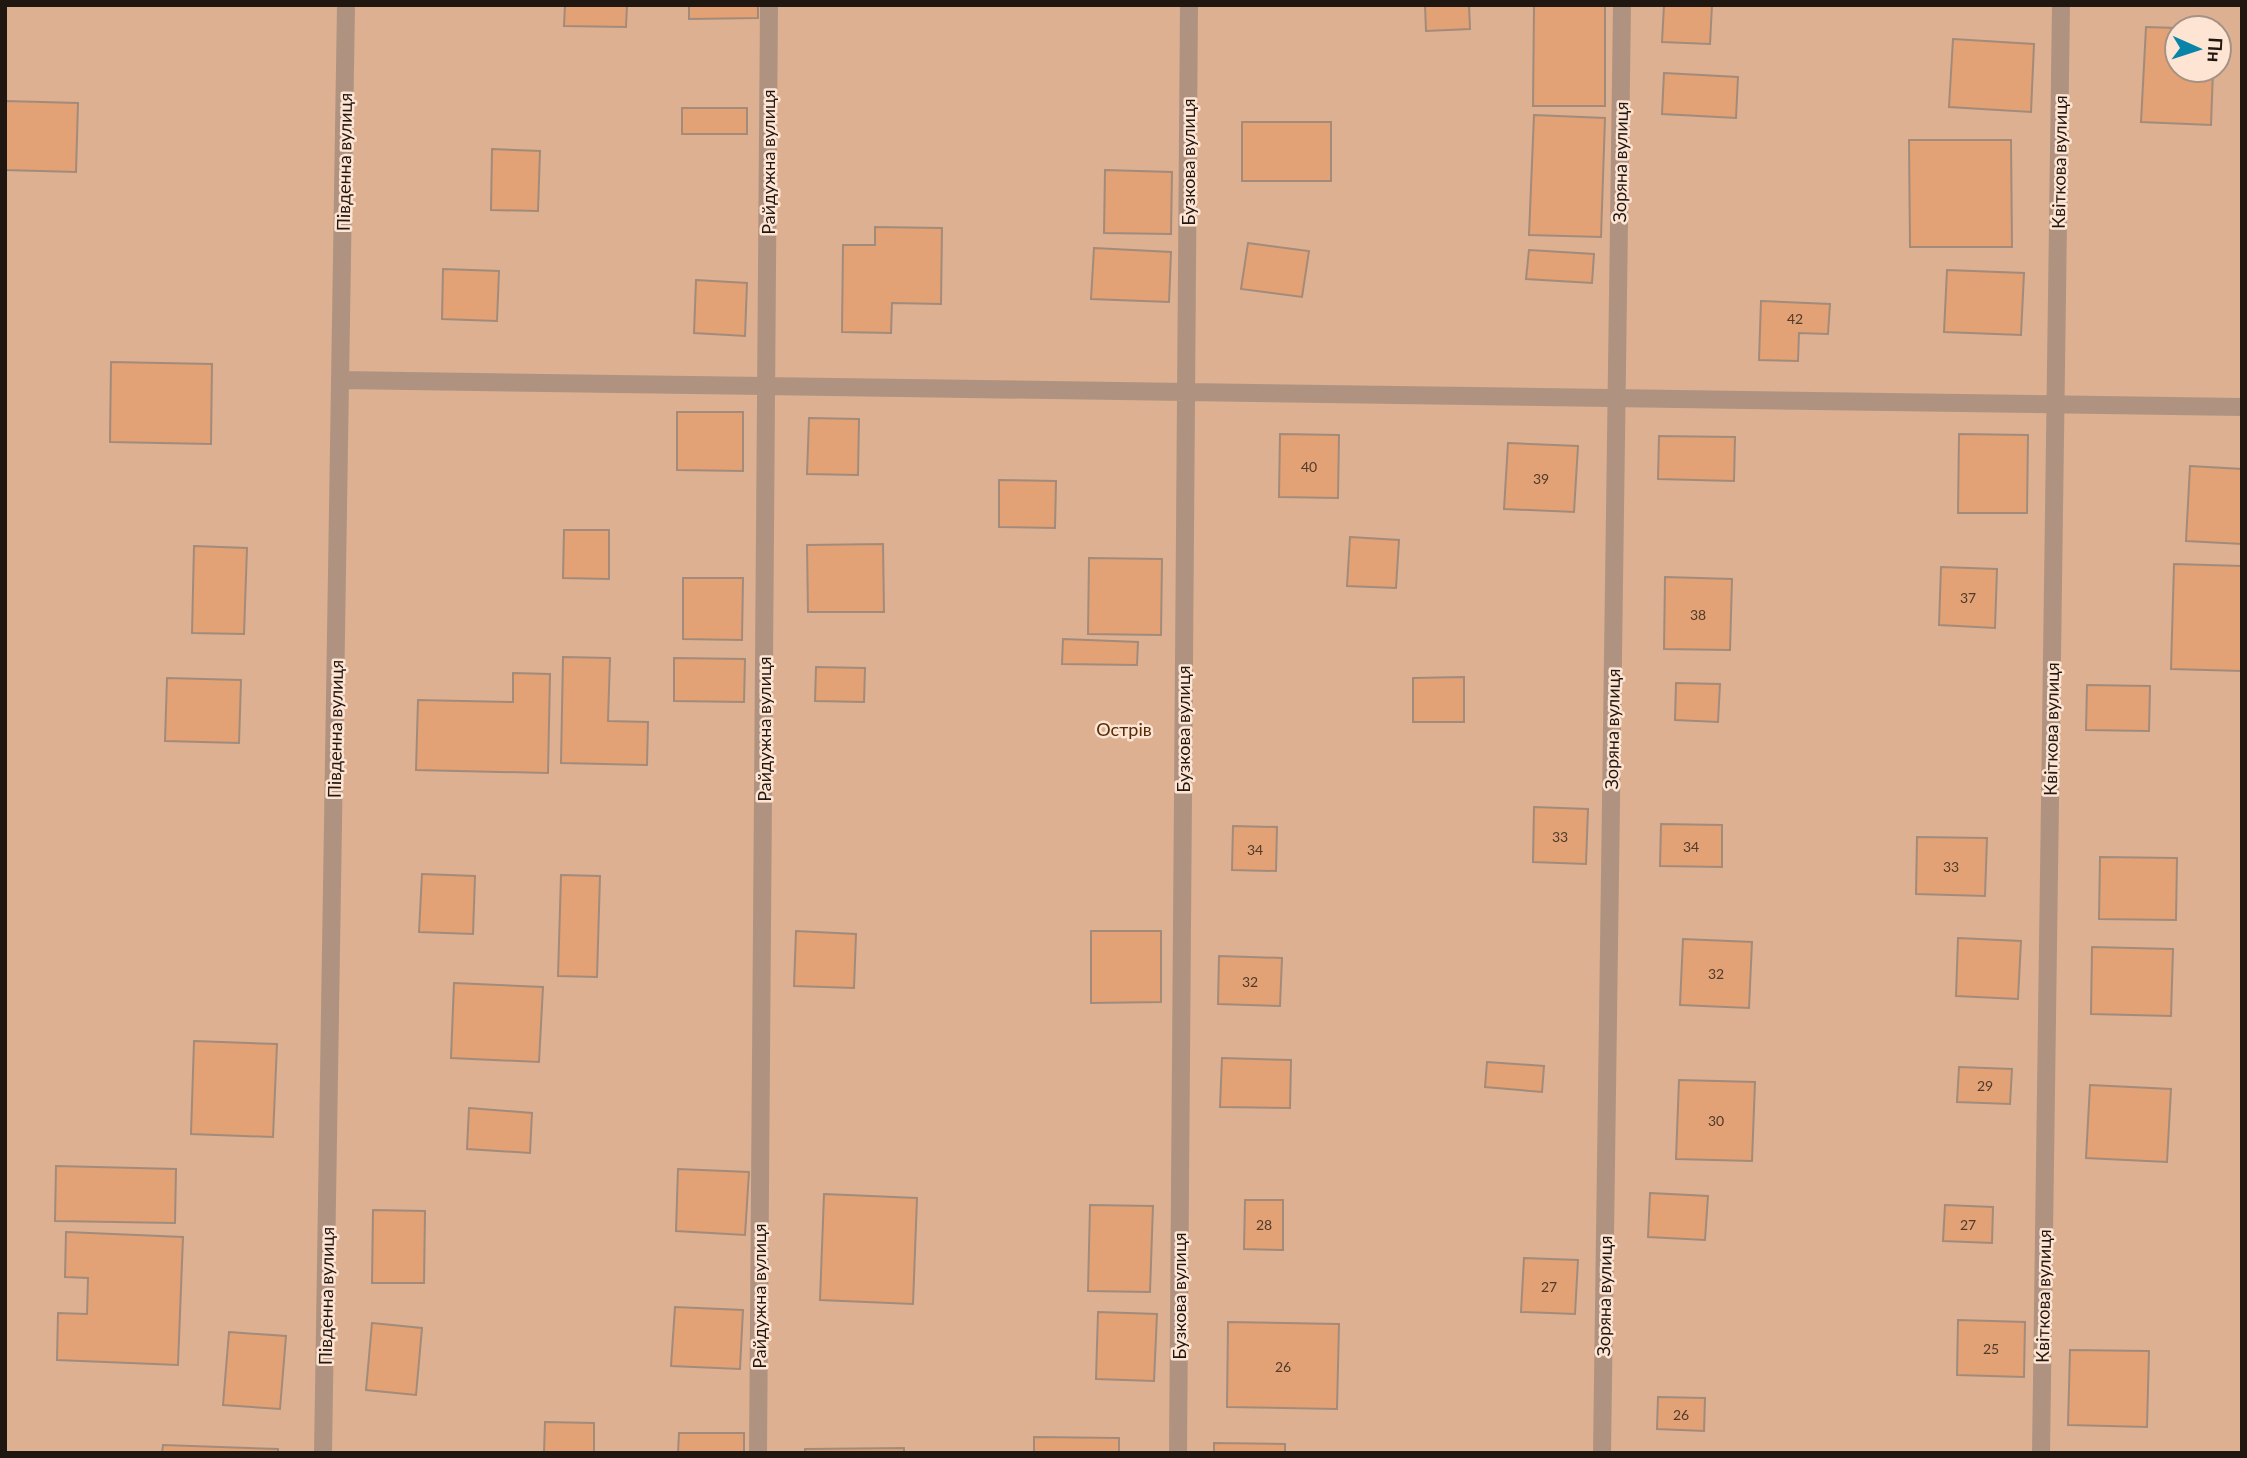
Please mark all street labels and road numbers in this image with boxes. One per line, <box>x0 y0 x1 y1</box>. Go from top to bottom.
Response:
street label: Райдужна вулиця <box>757 89 779 235</box>
street label: Південна вулиця <box>332 93 356 231</box>
street label: Квіткова вулиця <box>2047 95 2071 229</box>
street label: Бузкова вулиця <box>1177 98 1199 226</box>
street label: Зоряна вулиця <box>1608 101 1632 223</box>
street label: Райдужна вулиця <box>753 656 775 802</box>
street label: Південна вулиця <box>323 660 347 798</box>
street label: Квіткова вулиця <box>2039 662 2063 796</box>
street label: Бузкова вулиця <box>1172 665 1194 793</box>
street label: Зоряна вулиця <box>1600 668 1624 790</box>
street label: Райдужна вулиця <box>748 1223 770 1369</box>
street label: Південна вулиця <box>314 1227 338 1365</box>
street label: Квіткова вулиця <box>2031 1229 2055 1363</box>
street label: Бузкова вулиця <box>1168 1232 1190 1360</box>
street label: Зоряна вулиця <box>1592 1235 1616 1357</box>

